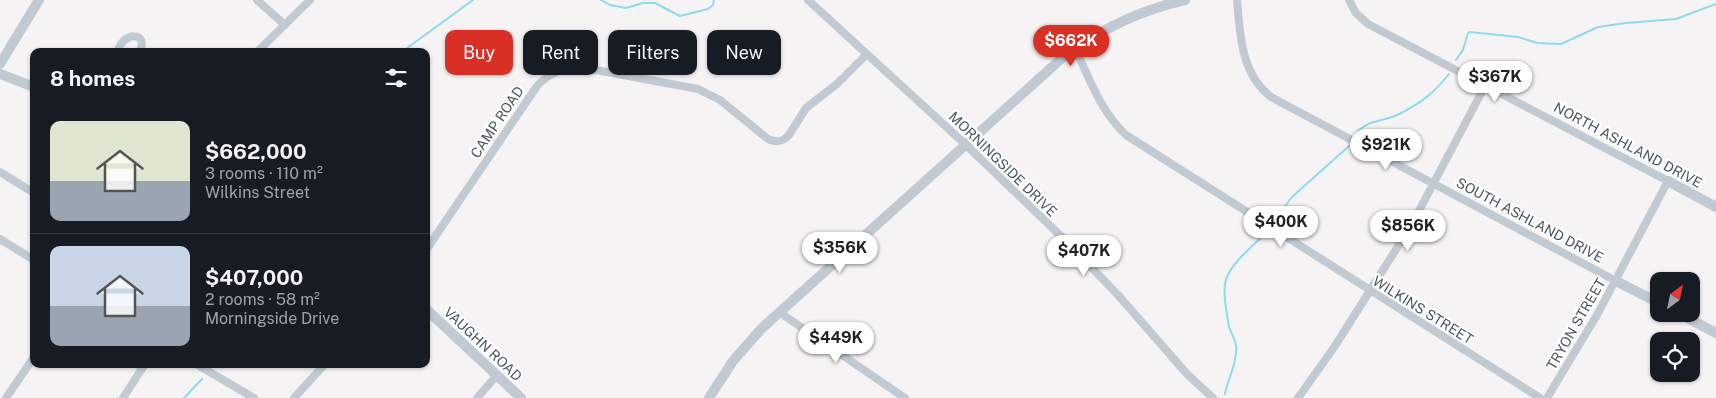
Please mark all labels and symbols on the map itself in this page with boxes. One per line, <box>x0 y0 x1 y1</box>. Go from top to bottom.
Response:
pin: $662K <box>1036 24 1106 67</box>
pin: $367K <box>1460 61 1530 103</box>
street label: CAMP ROAD <box>467 83 527 161</box>
street label: NORTH ASHLAND DRIVE <box>1551 99 1705 191</box>
street label: MORNINGSIDE DRIVE <box>946 108 1060 220</box>
pin: $921K <box>1351 128 1421 171</box>
street label: SOUTH ASHLAND DRIVE <box>1454 174 1606 266</box>
pin: $400K <box>1246 206 1316 248</box>
pin: $856K <box>1373 210 1443 252</box>
pin: $356K <box>805 232 875 274</box>
pin: $407K <box>1049 234 1119 277</box>
north arrow <box>1650 272 1700 322</box>
street label: WILKINS STREET <box>1370 273 1476 347</box>
street label: TRYON STREET <box>1543 275 1609 373</box>
street label: VAUGHN ROAD <box>441 304 525 384</box>
pin: $449K <box>801 322 871 364</box>

